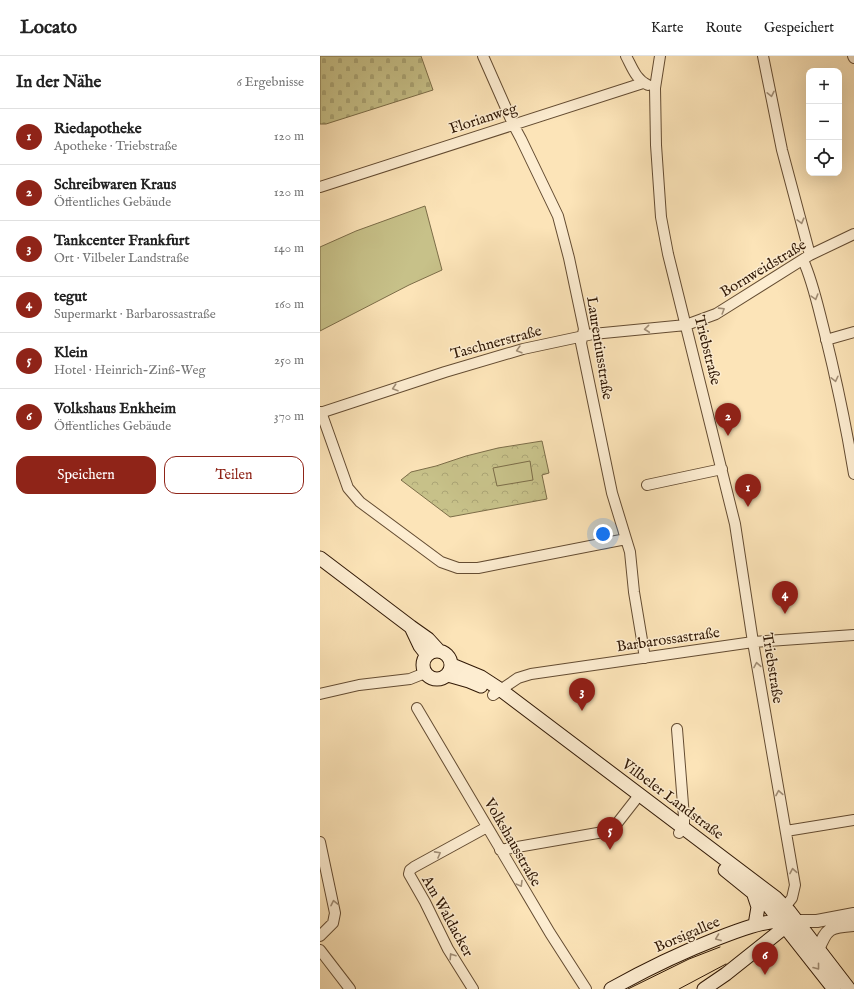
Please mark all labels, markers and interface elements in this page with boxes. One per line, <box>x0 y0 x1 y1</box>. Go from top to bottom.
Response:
text: Locato <box>20 16 77 40</box>
text: Karte <box>651 19 683 37</box>
text: Route <box>705 19 742 37</box>
text: Gespeichert <box>764 19 834 37</box>
map controls <box>806 68 842 176</box>
button: + <box>806 68 842 104</box>
text: In der Nähe <box>16 72 101 93</box>
text: 6 Ergebnisse <box>236 74 304 91</box>
one-way arrow <box>766 91 774 97</box>
street label: Florianweg <box>447 98 520 138</box>
button: − <box>806 104 842 140</box>
text: Riedapotheke <box>54 119 142 138</box>
text: 1 <box>27 128 31 145</box>
text: 120 m <box>274 128 304 145</box>
text: Apotheke · Triebstraße <box>54 138 177 155</box>
button: locate <box>806 140 842 176</box>
text: Schreibwaren Kraus <box>54 175 176 194</box>
text: 2 <box>26 184 32 201</box>
text: 120 m <box>274 184 304 201</box>
text: Öffentliches Gebäude <box>54 194 171 211</box>
one-way arrow <box>796 217 805 224</box>
text: Tankcenter Frankfurt <box>54 231 190 250</box>
street label: Bornweidstraße <box>717 235 810 302</box>
text: 3 <box>27 240 31 257</box>
text: 140 m <box>274 240 304 257</box>
text: Ort · Vilbeler Landstraße <box>54 250 189 267</box>
text: tegut <box>54 287 87 306</box>
one-way arrow <box>810 293 819 300</box>
street label: Laurentiusstraße <box>582 295 617 401</box>
text: 4 <box>26 296 32 313</box>
text: 160 m <box>274 296 304 313</box>
text: Supermarkt · Barbarossastraße <box>54 306 216 323</box>
one-way arrow <box>718 307 725 315</box>
street label: Triebstraße <box>690 313 725 387</box>
street label: Taschnerstraße <box>449 321 544 364</box>
one-way arrow <box>644 324 650 333</box>
text: Klein <box>54 343 88 362</box>
one-way arrow <box>516 345 523 354</box>
text: 5 <box>27 352 31 369</box>
text: 250 m <box>274 352 304 369</box>
text: Hotel · Heinrich-Zinß-Weg <box>54 362 206 379</box>
one-way arrow <box>831 375 839 382</box>
one-way arrow <box>392 383 399 392</box>
text: Volkshaus Enkheim <box>54 399 176 418</box>
pin: 2 <box>715 403 741 436</box>
text: 6 <box>26 408 32 425</box>
text: 370 m <box>274 408 304 425</box>
text: Öffentliches Gebäude <box>54 418 171 435</box>
button: Speichern <box>16 456 156 494</box>
button: Teilen <box>164 456 304 494</box>
pin: 1 <box>735 474 761 507</box>
your location <box>593 524 613 544</box>
pin: 4 <box>772 581 798 614</box>
street label: Barbarossastraße <box>615 623 721 656</box>
street label: Triebstraße <box>758 631 787 705</box>
one-way arrow <box>753 662 762 668</box>
pin: 3 <box>569 678 595 711</box>
street label: Vilbeler Landstraße <box>617 754 728 844</box>
one-way arrow <box>775 790 784 796</box>
street label: Volkshausstraße <box>479 794 546 890</box>
pin: 5 <box>597 817 623 850</box>
one-way arrow <box>434 851 441 858</box>
one-way arrow <box>789 868 798 874</box>
street label: Am Waldacker <box>417 871 478 961</box>
one-way arrow <box>516 880 523 887</box>
one-way arrow <box>330 900 338 906</box>
street label: Borsigallee <box>652 912 723 957</box>
one-way arrow <box>714 933 721 941</box>
pin: 6 <box>752 942 778 975</box>
one-way arrow <box>449 953 457 960</box>
one-way arrow <box>812 963 819 970</box>

